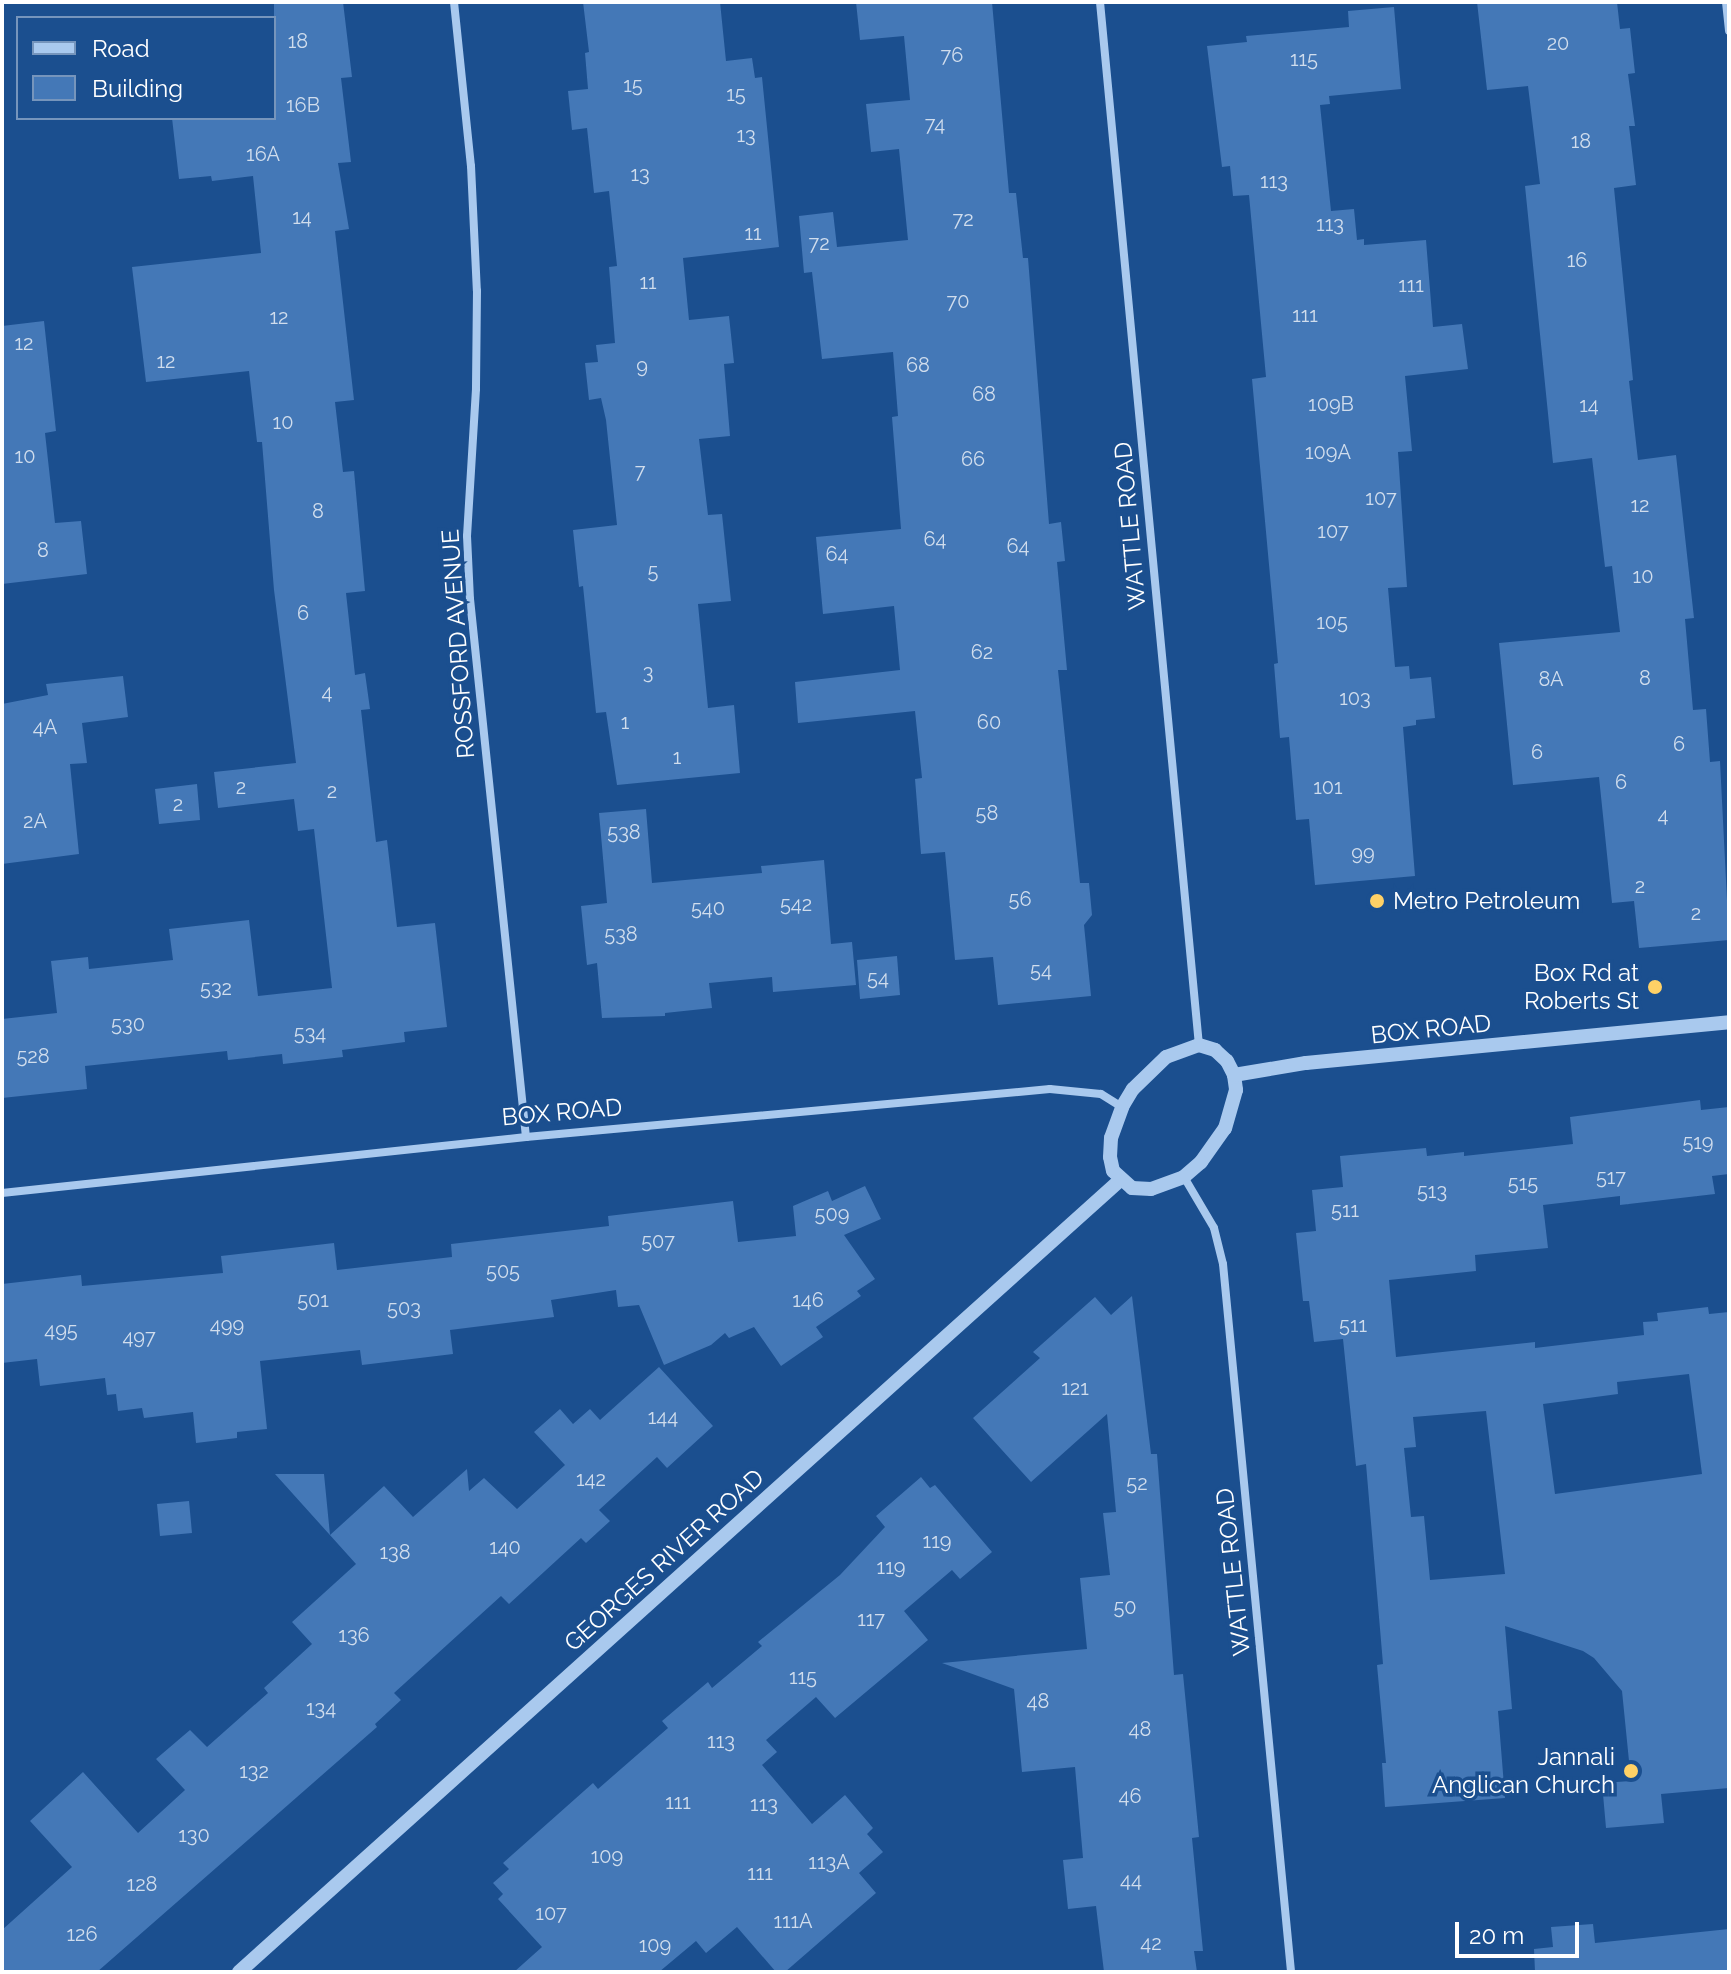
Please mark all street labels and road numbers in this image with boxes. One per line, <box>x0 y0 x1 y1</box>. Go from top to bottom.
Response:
street label: WATTLE ROAD <box>1108 441 1152 611</box>
street label: ROSSFORD AVENUE <box>436 528 480 760</box>
street label: BOX ROAD <box>1369 1008 1493 1050</box>
street label: BOX ROAD <box>501 1092 623 1132</box>
street label: GEORGES RIVER ROAD <box>558 1463 770 1657</box>
street label: WATTLE ROAD <box>1210 1487 1256 1657</box>

